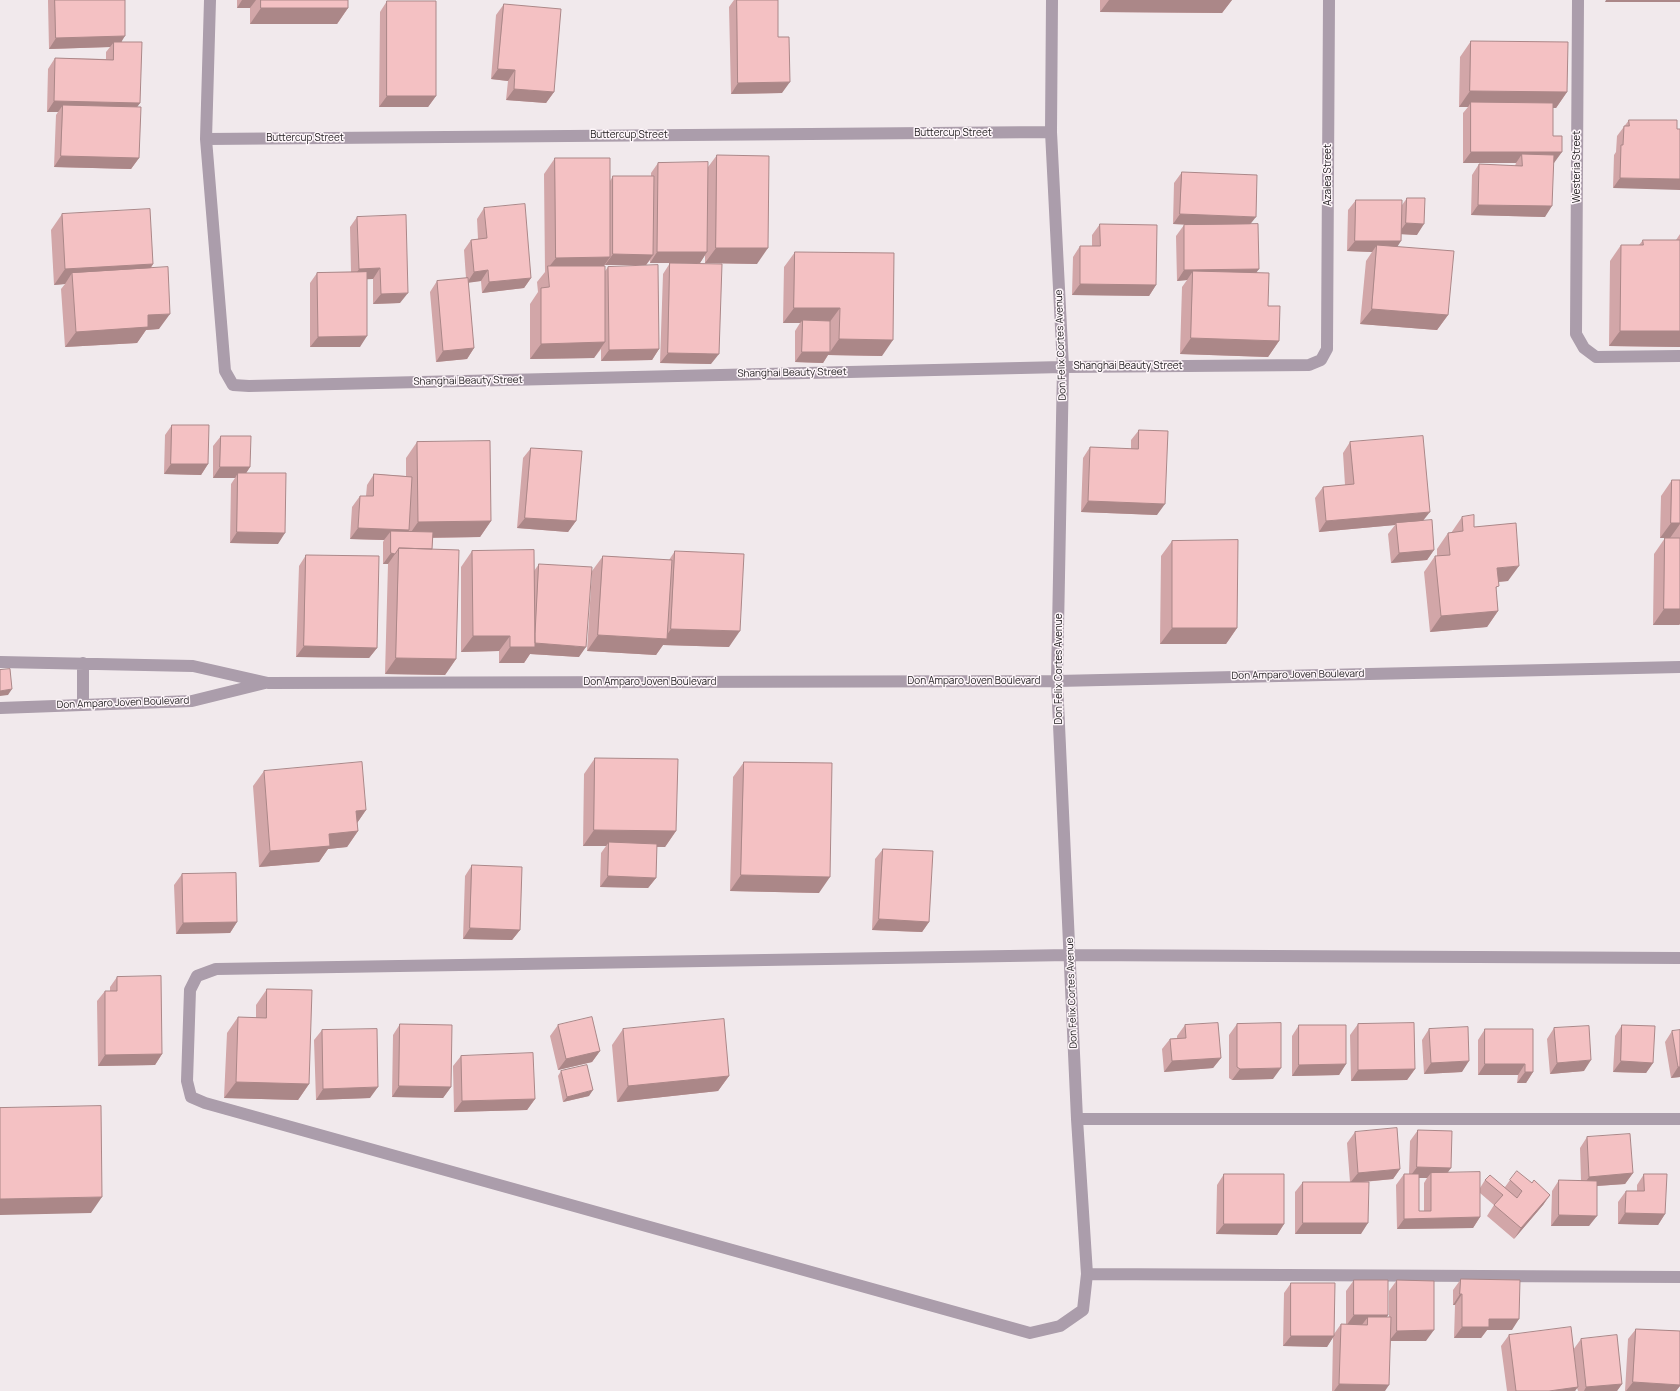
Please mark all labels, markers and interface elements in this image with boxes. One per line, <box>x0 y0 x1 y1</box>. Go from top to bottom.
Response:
street label: Buttercup Street <box>914 127 992 139</box>
street label: Buttercup Street <box>590 129 668 141</box>
street label: Westeria Street <box>1571 131 1583 203</box>
street label: Buttercup Street <box>266 132 344 144</box>
street label: Azalea Street <box>1322 144 1334 206</box>
street label: Don Felix Cortes Avenue <box>1053 289 1069 401</box>
street label: Shanghai Beauty Street <box>1073 360 1183 372</box>
street label: Shanghai Beauty Street <box>737 366 847 380</box>
street label: Shanghai Beauty Street <box>413 374 523 388</box>
street label: Don Felix Cortes Avenue <box>1053 613 1065 725</box>
street label: Don Amparo Joven Boulevard <box>1231 668 1365 682</box>
street label: Don Amparo Joven Boulevard <box>908 675 1040 687</box>
street label: Don Amparo Joven Boulevard <box>584 676 716 688</box>
street label: Don Amparo Joven Boulevard <box>56 695 190 711</box>
street label: Don Felix Cortes Avenue <box>1064 937 1080 1049</box>

